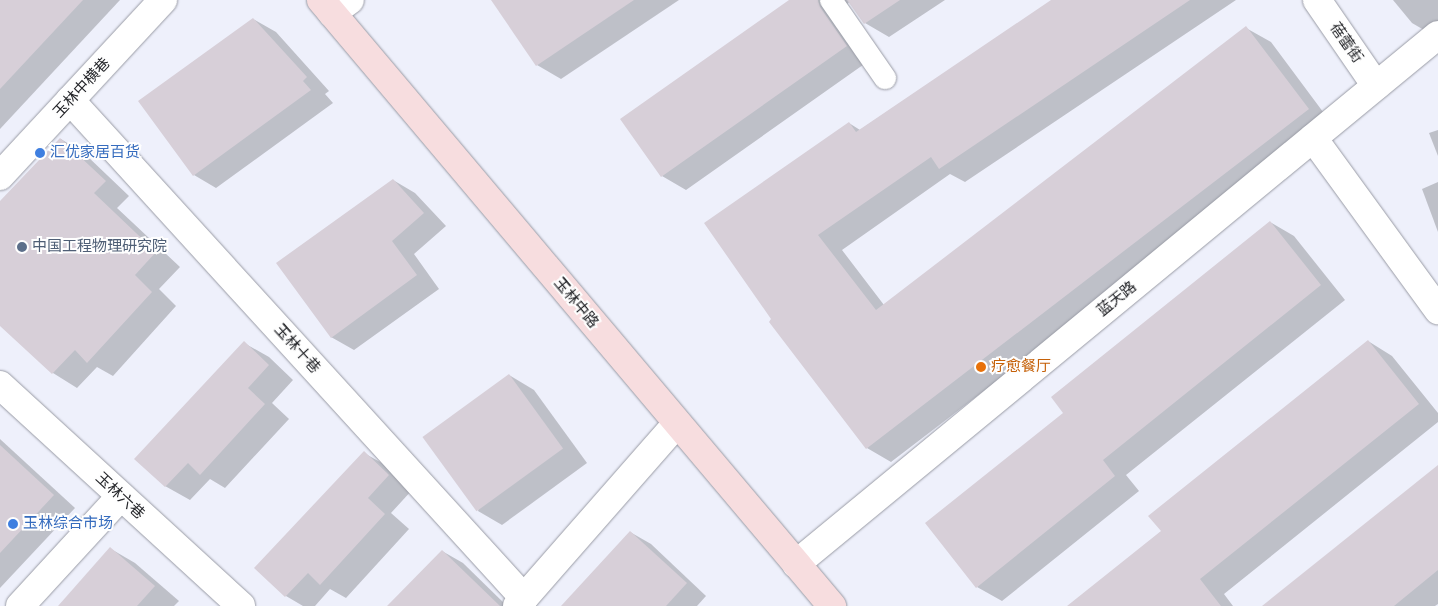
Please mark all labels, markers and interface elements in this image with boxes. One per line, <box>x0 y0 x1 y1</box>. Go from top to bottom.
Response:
street label: 蓓蕾街 <box>1326 19 1366 67</box>
street label: 玉林中横巷 <box>50 54 114 122</box>
place label: 汇优家居百货 <box>50 144 140 162</box>
marker: 汇优家居百货 <box>34 147 46 159</box>
place label: 中国工程物理研究院 <box>32 238 167 256</box>
marker: 中国工程物理研究院 <box>16 241 28 253</box>
street label: 玉林中路 <box>550 274 602 332</box>
street label: 蓝天路 <box>1094 278 1140 320</box>
street label: 玉林十巷 <box>270 321 324 377</box>
place label: 疗愈餐厅 <box>991 358 1051 376</box>
marker: 疗愈餐厅 <box>975 361 987 373</box>
street label: 玉林六巷 <box>92 469 148 523</box>
place label: 玉林综合市场 <box>23 515 113 533</box>
marker: 玉林综合市场 <box>7 518 19 530</box>

